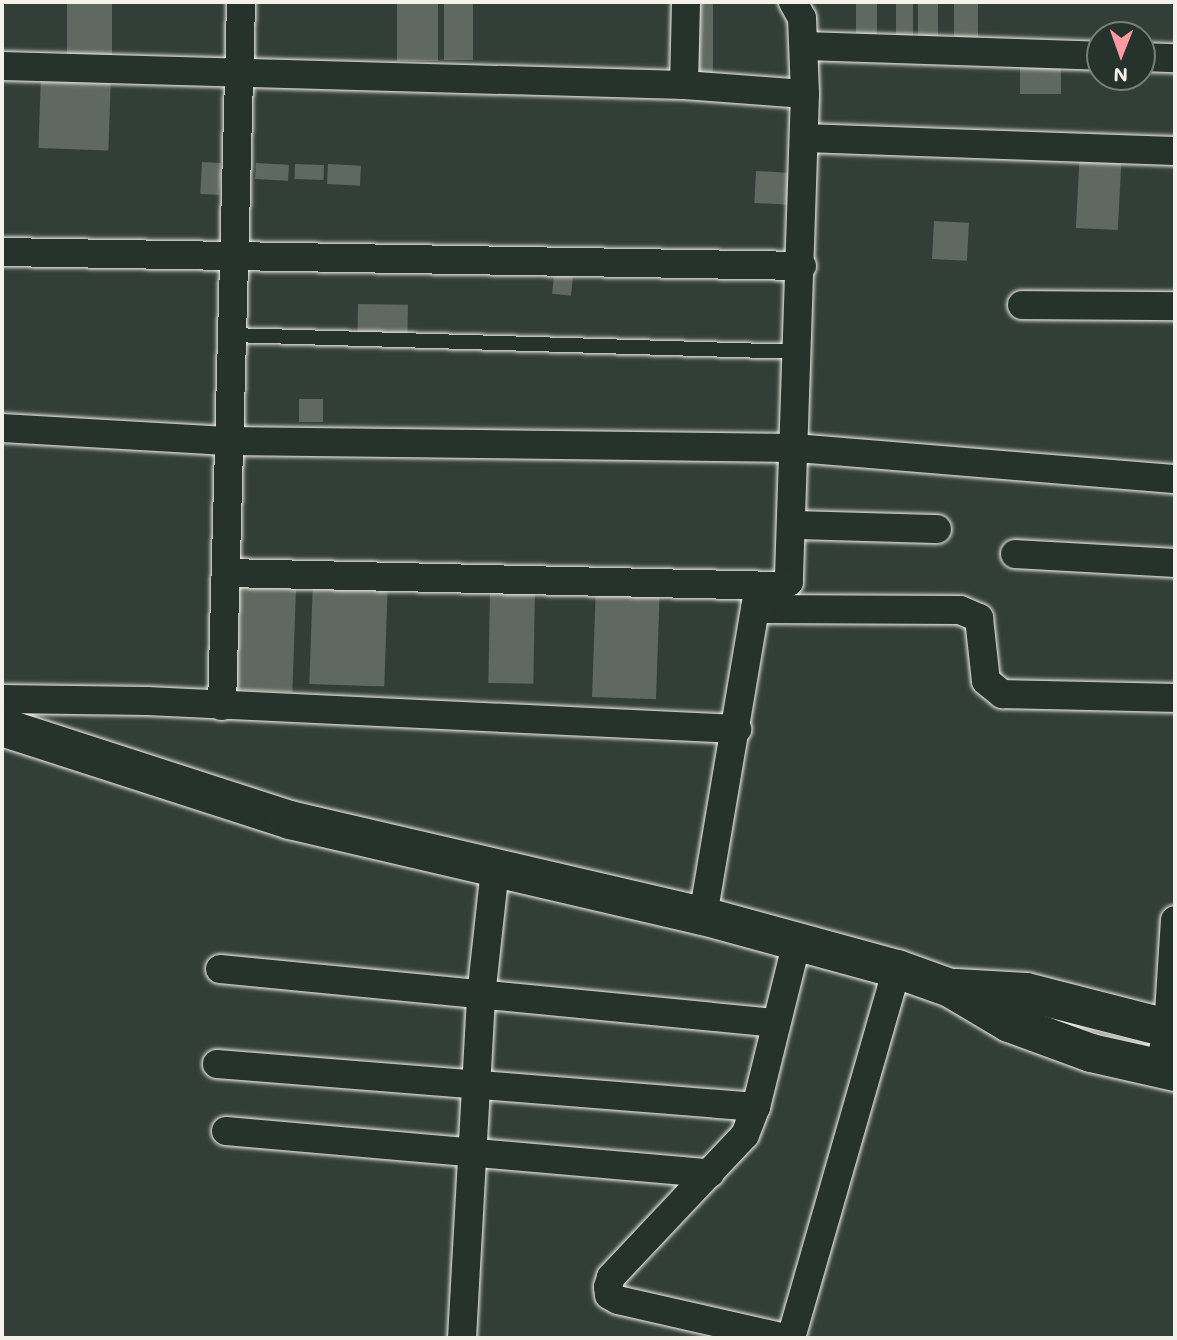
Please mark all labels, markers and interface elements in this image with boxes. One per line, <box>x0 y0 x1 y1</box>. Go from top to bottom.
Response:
north arrow <box>1086 21 1156 91</box>
text: N <box>1113 63 1128 88</box>

